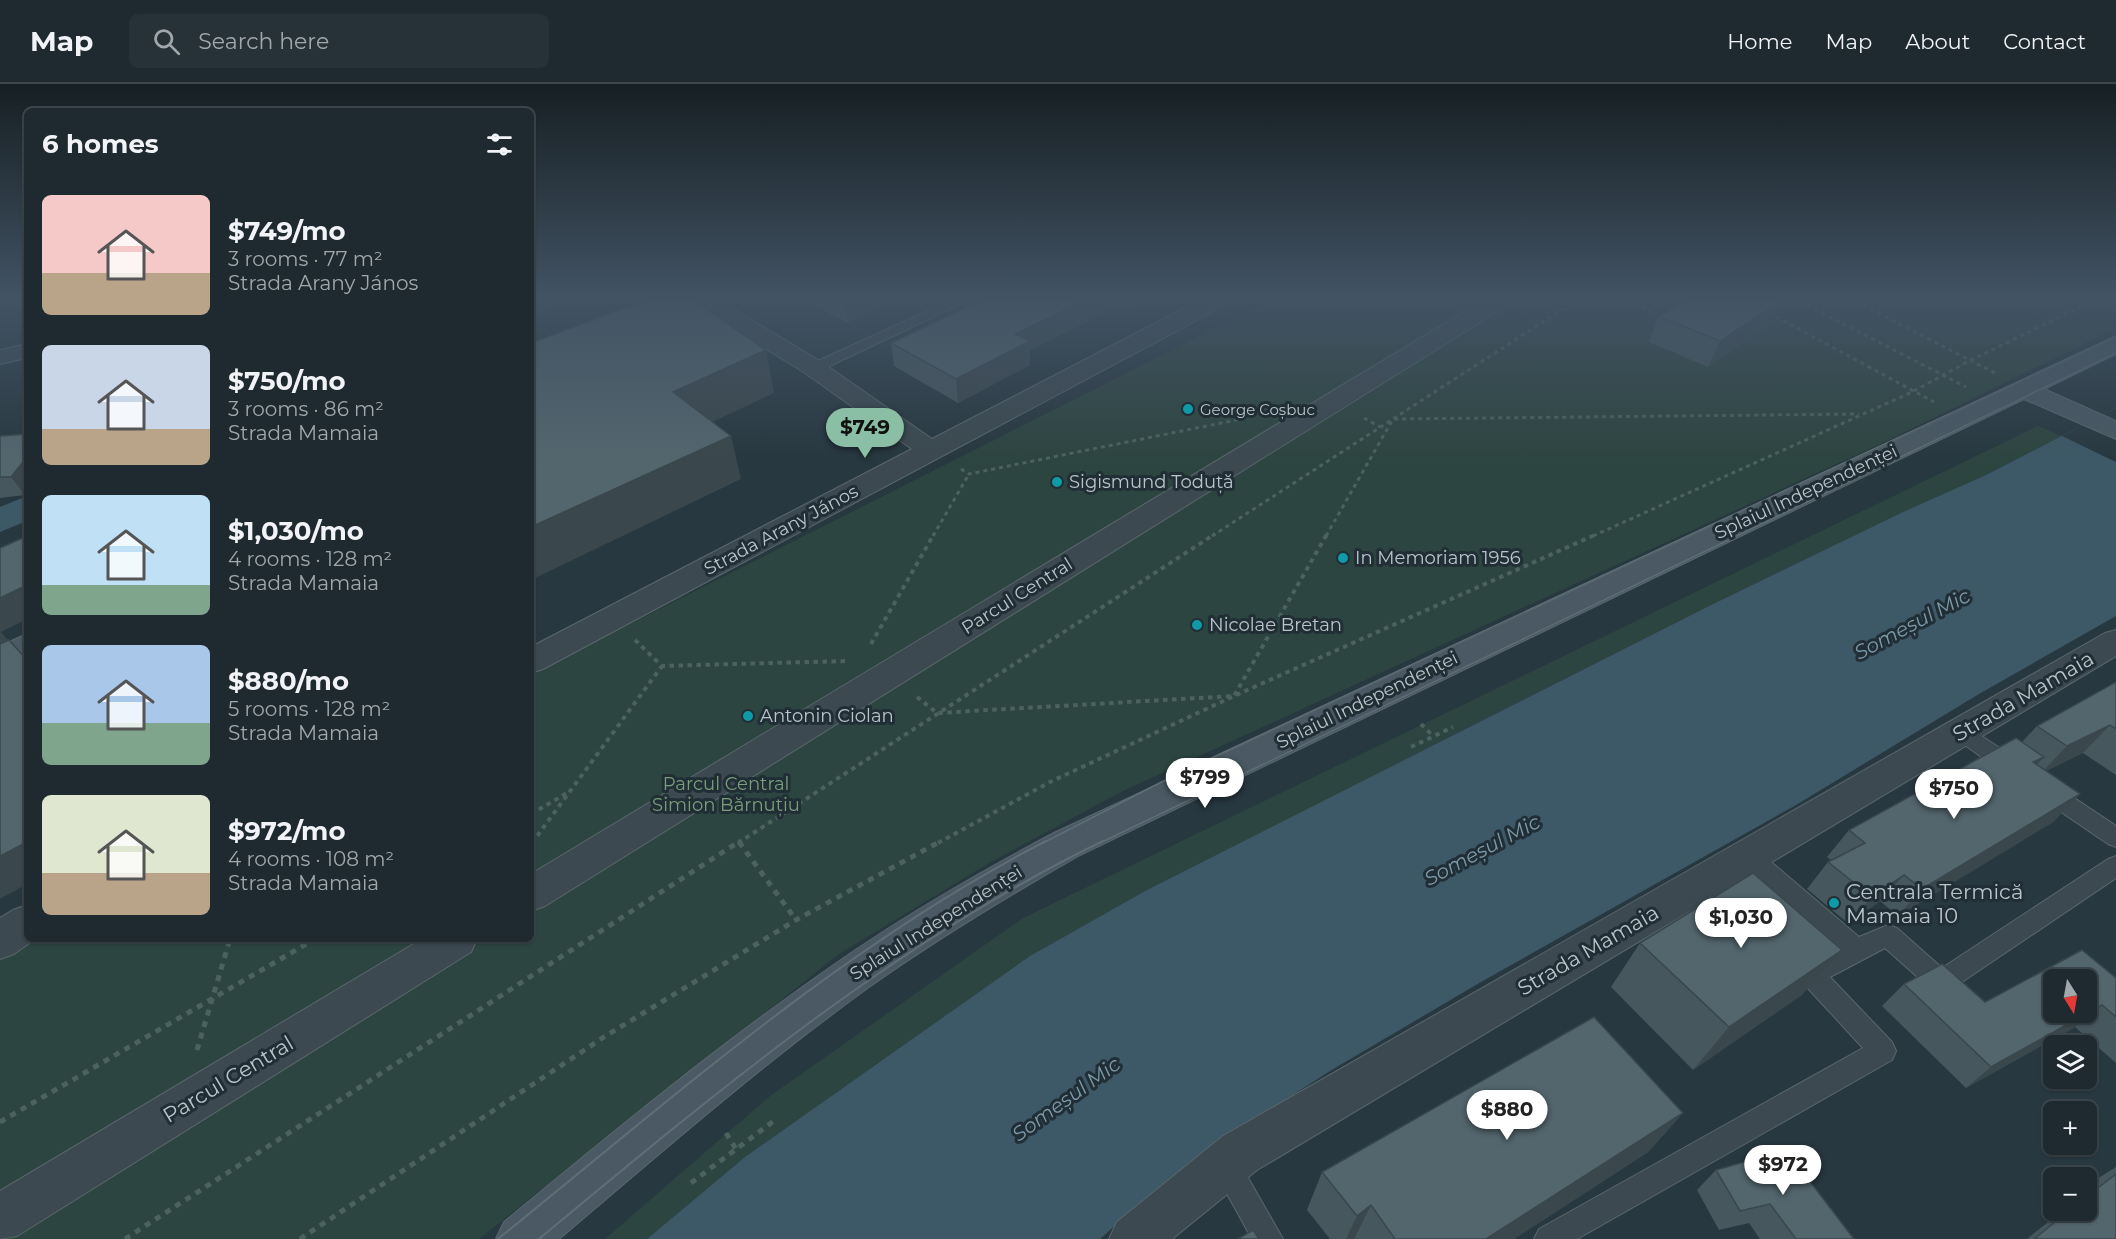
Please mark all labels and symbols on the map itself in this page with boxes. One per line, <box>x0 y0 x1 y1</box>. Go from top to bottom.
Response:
place label: George Coșbuc <box>1200 400 1315 420</box>
marker: George Coșbuc <box>1181 402 1195 416</box>
pin: $749 <box>829 408 901 459</box>
street label: Splaiul Independenței <box>1711 440 1901 545</box>
place label: Sigismund Toduță <box>1069 471 1234 494</box>
marker: Sigismund Toduță <box>1050 475 1064 489</box>
street label: Strada Arany János <box>700 480 862 580</box>
place label: In Memoriam 1956 <box>1355 547 1521 569</box>
marker: In Memoriam 1956 <box>1336 551 1350 565</box>
street label: Parcul Central <box>957 553 1077 639</box>
water label: Someșul Mic <box>1850 583 1975 665</box>
place label: Nicolae Bretan <box>1209 614 1342 636</box>
marker: Nicolae Bretan <box>1190 618 1204 632</box>
street label: Splaiul Independenței <box>1273 646 1462 754</box>
street label: Strada Mamaia <box>1948 646 2098 746</box>
place label: Antonin Ciolan <box>760 705 894 727</box>
marker: Antonin Ciolan <box>741 709 755 723</box>
pin: $799 <box>1169 758 1241 809</box>
pin: $750 <box>1918 769 1990 820</box>
park label: Parcul Central Simion Bărnuțiu <box>652 773 800 817</box>
water label: Someșul Mic <box>1420 809 1545 891</box>
street label: Splaiul Independenței <box>846 861 1027 986</box>
place label: Centrala Termică Mamaia 10 <box>1846 879 2023 928</box>
marker: Centrala Termică Mamaia 10 <box>1827 896 1841 910</box>
pin: $1,030 <box>1692 898 1790 949</box>
street label: Strada Mamaia <box>1513 900 1663 1000</box>
north arrow <box>2043 969 2097 1023</box>
street label: Parcul Central <box>158 1030 298 1128</box>
water label: Someșul Mic <box>1007 1051 1126 1147</box>
pin: $880 <box>1471 1090 1543 1141</box>
pin: $972 <box>1747 1145 1819 1196</box>

